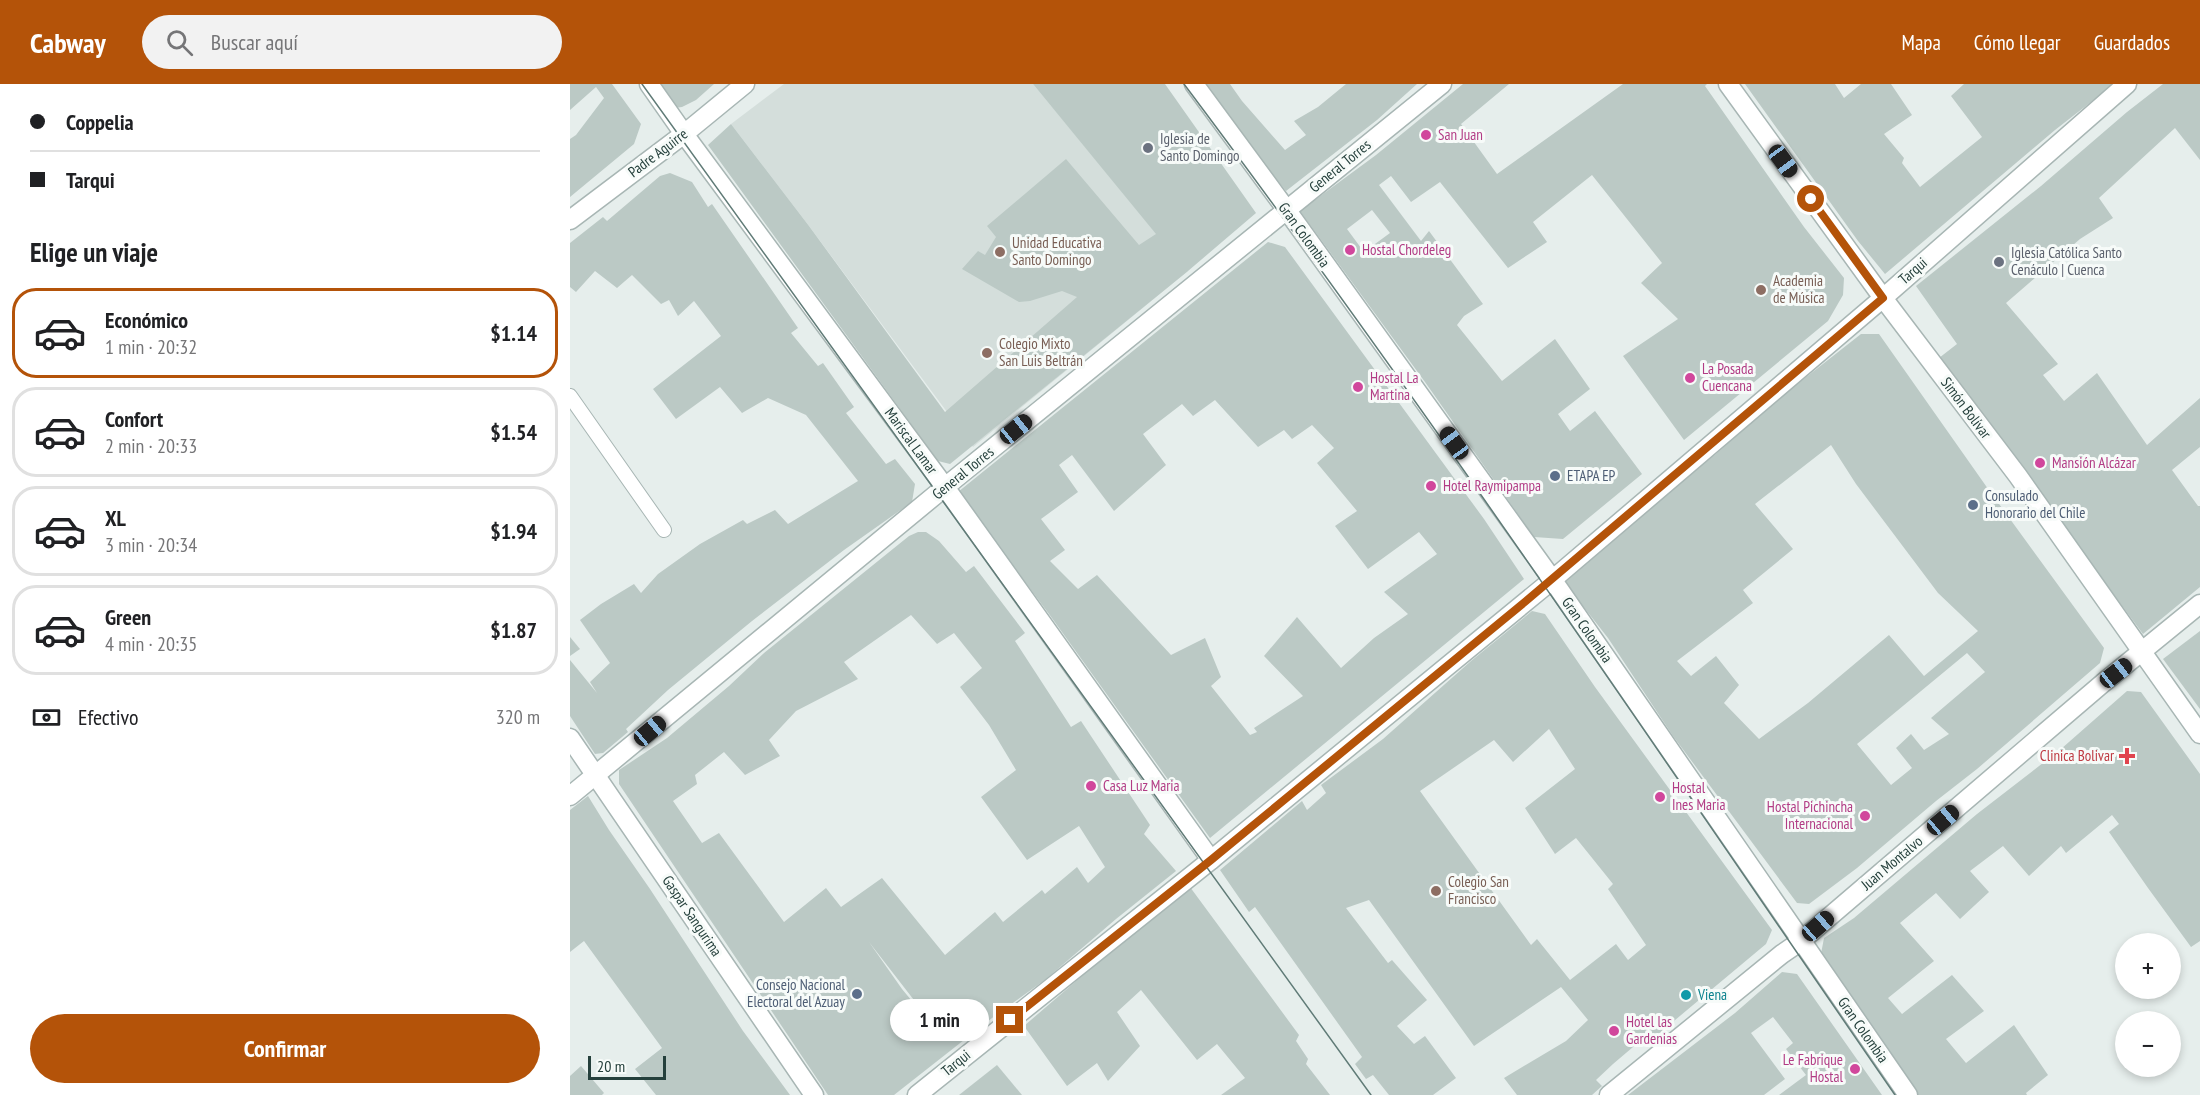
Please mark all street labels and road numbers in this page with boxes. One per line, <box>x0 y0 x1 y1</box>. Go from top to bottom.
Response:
street label: Padre Aguirre <box>624 124 691 181</box>
street label: General Torres <box>1305 135 1374 196</box>
street label: Gran Colombia <box>1274 198 1334 271</box>
street label: Tarqui <box>1894 253 1931 288</box>
street label: Simón Bolívar <box>1937 373 1996 443</box>
street label: Mariscal Lamar <box>881 404 943 479</box>
street label: General Torres <box>928 442 997 503</box>
street label: Gran Colombia <box>1558 593 1617 666</box>
street label: Juan Montalvo <box>1856 831 1926 894</box>
street label: Gaspar Sangurima <box>658 872 726 960</box>
street label: Gran Colombia <box>1834 993 1893 1066</box>
street label: Tarqui <box>937 1045 974 1080</box>

